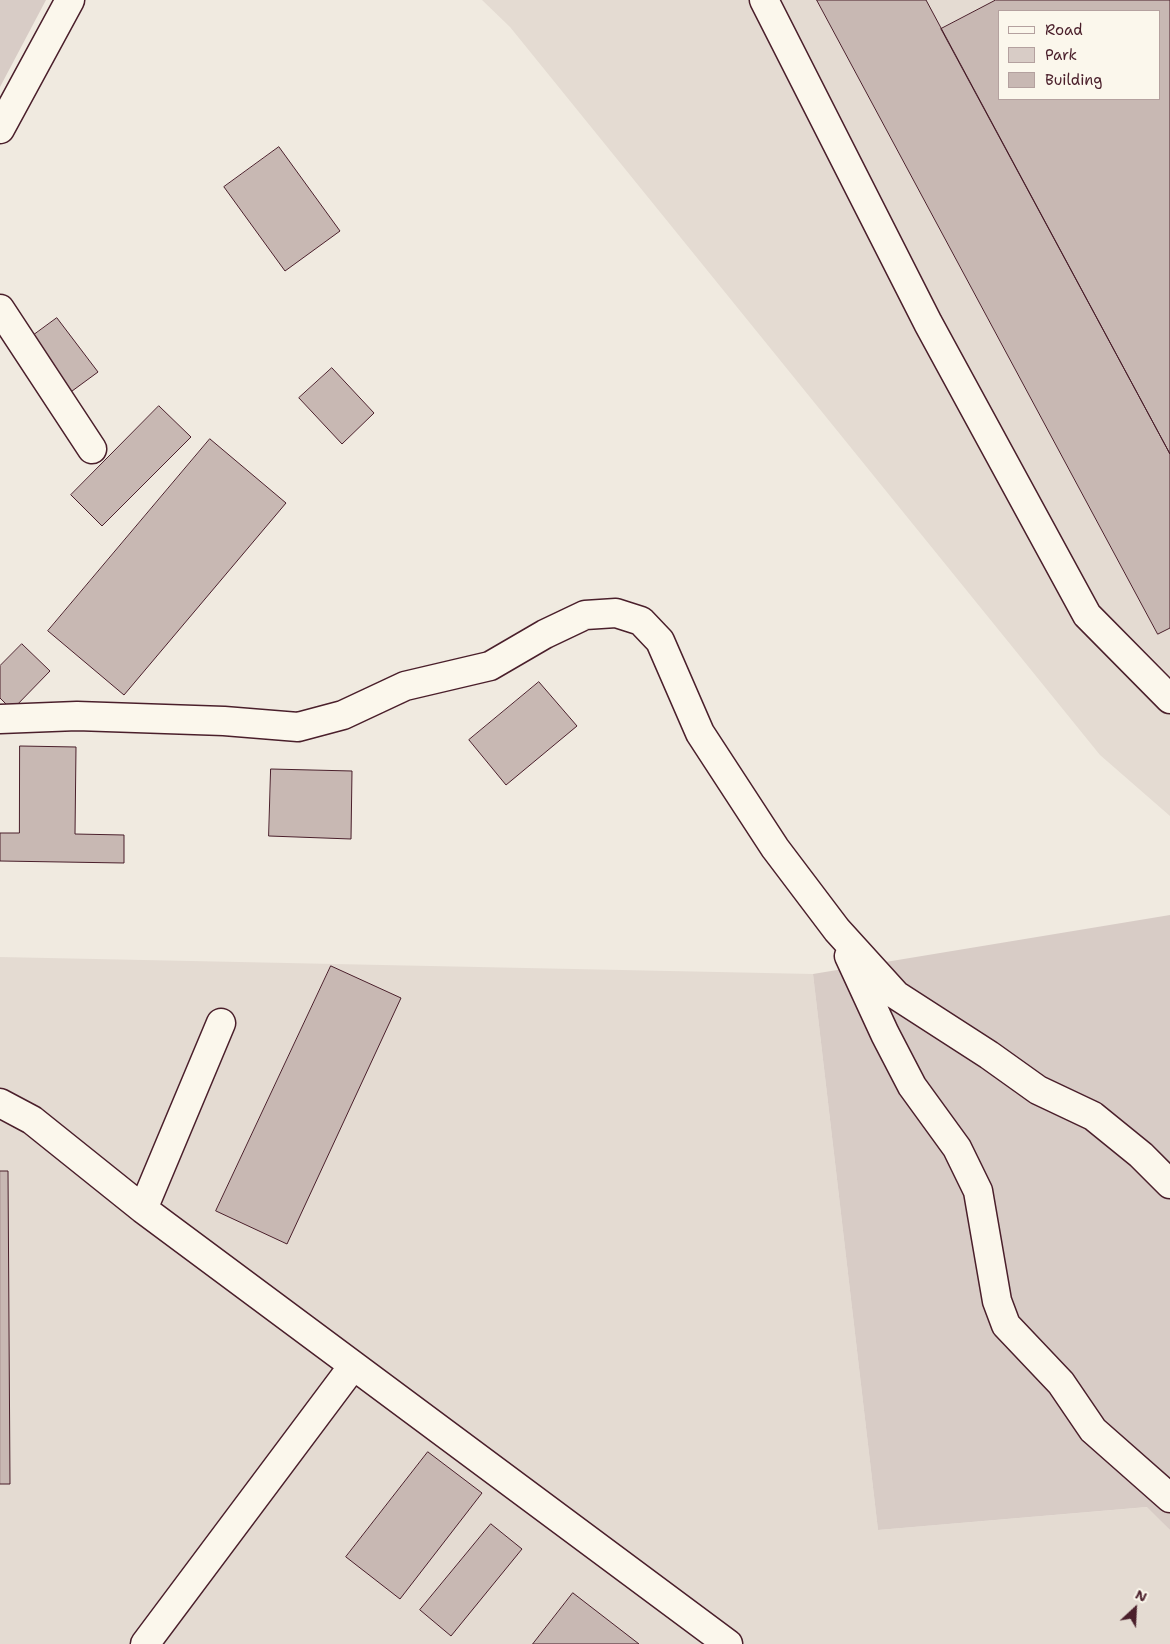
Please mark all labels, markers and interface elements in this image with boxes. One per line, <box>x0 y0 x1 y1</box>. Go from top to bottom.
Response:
legend <box>998 10 1160 100</box>
text: Road <box>1045 20 1083 40</box>
text: Park <box>1045 45 1077 65</box>
text: Building <box>1045 70 1102 90</box>
north arrow <box>1110 1584 1160 1634</box>
text: N <box>1133 1585 1150 1606</box>

